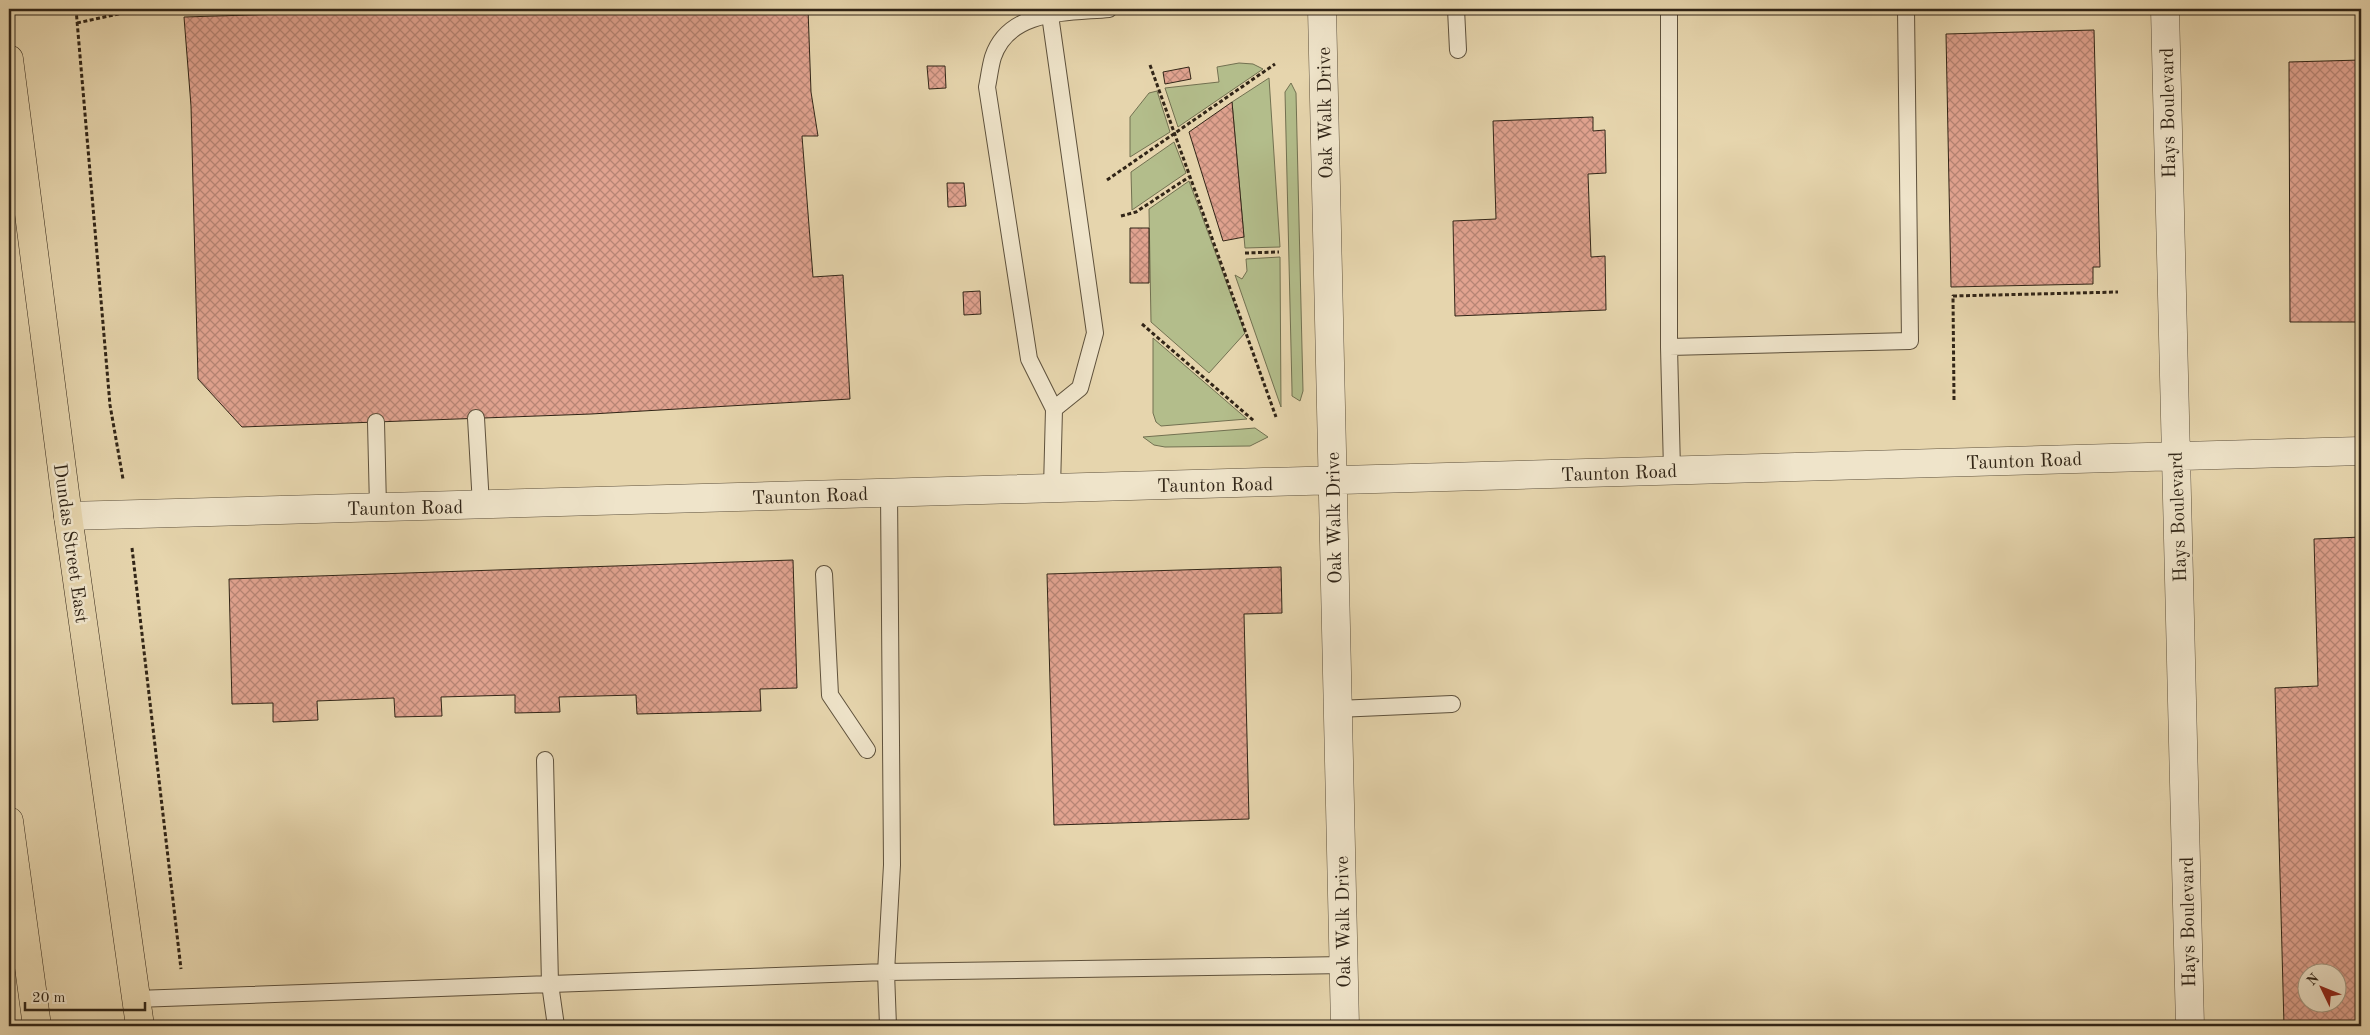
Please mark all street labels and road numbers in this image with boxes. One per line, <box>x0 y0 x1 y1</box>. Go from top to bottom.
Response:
street label: Oak Walk Drive <box>1316 47 1337 179</box>
street label: Hays Boulevard <box>2159 47 2180 179</box>
street label: Taunton Road <box>1966 451 2083 474</box>
street label: Hays Boulevard <box>2168 451 2191 583</box>
street label: Oak Walk Drive <box>1325 452 1346 584</box>
street label: Dundas Street East <box>49 462 90 624</box>
street label: Taunton Road <box>1561 463 1678 486</box>
street label: Taunton Road <box>1157 476 1273 497</box>
street label: Taunton Road <box>752 486 869 509</box>
street label: Taunton Road <box>347 499 463 520</box>
street label: Oak Walk Drive <box>1334 856 1355 988</box>
street label: Hays Boulevard <box>2179 856 2200 988</box>

